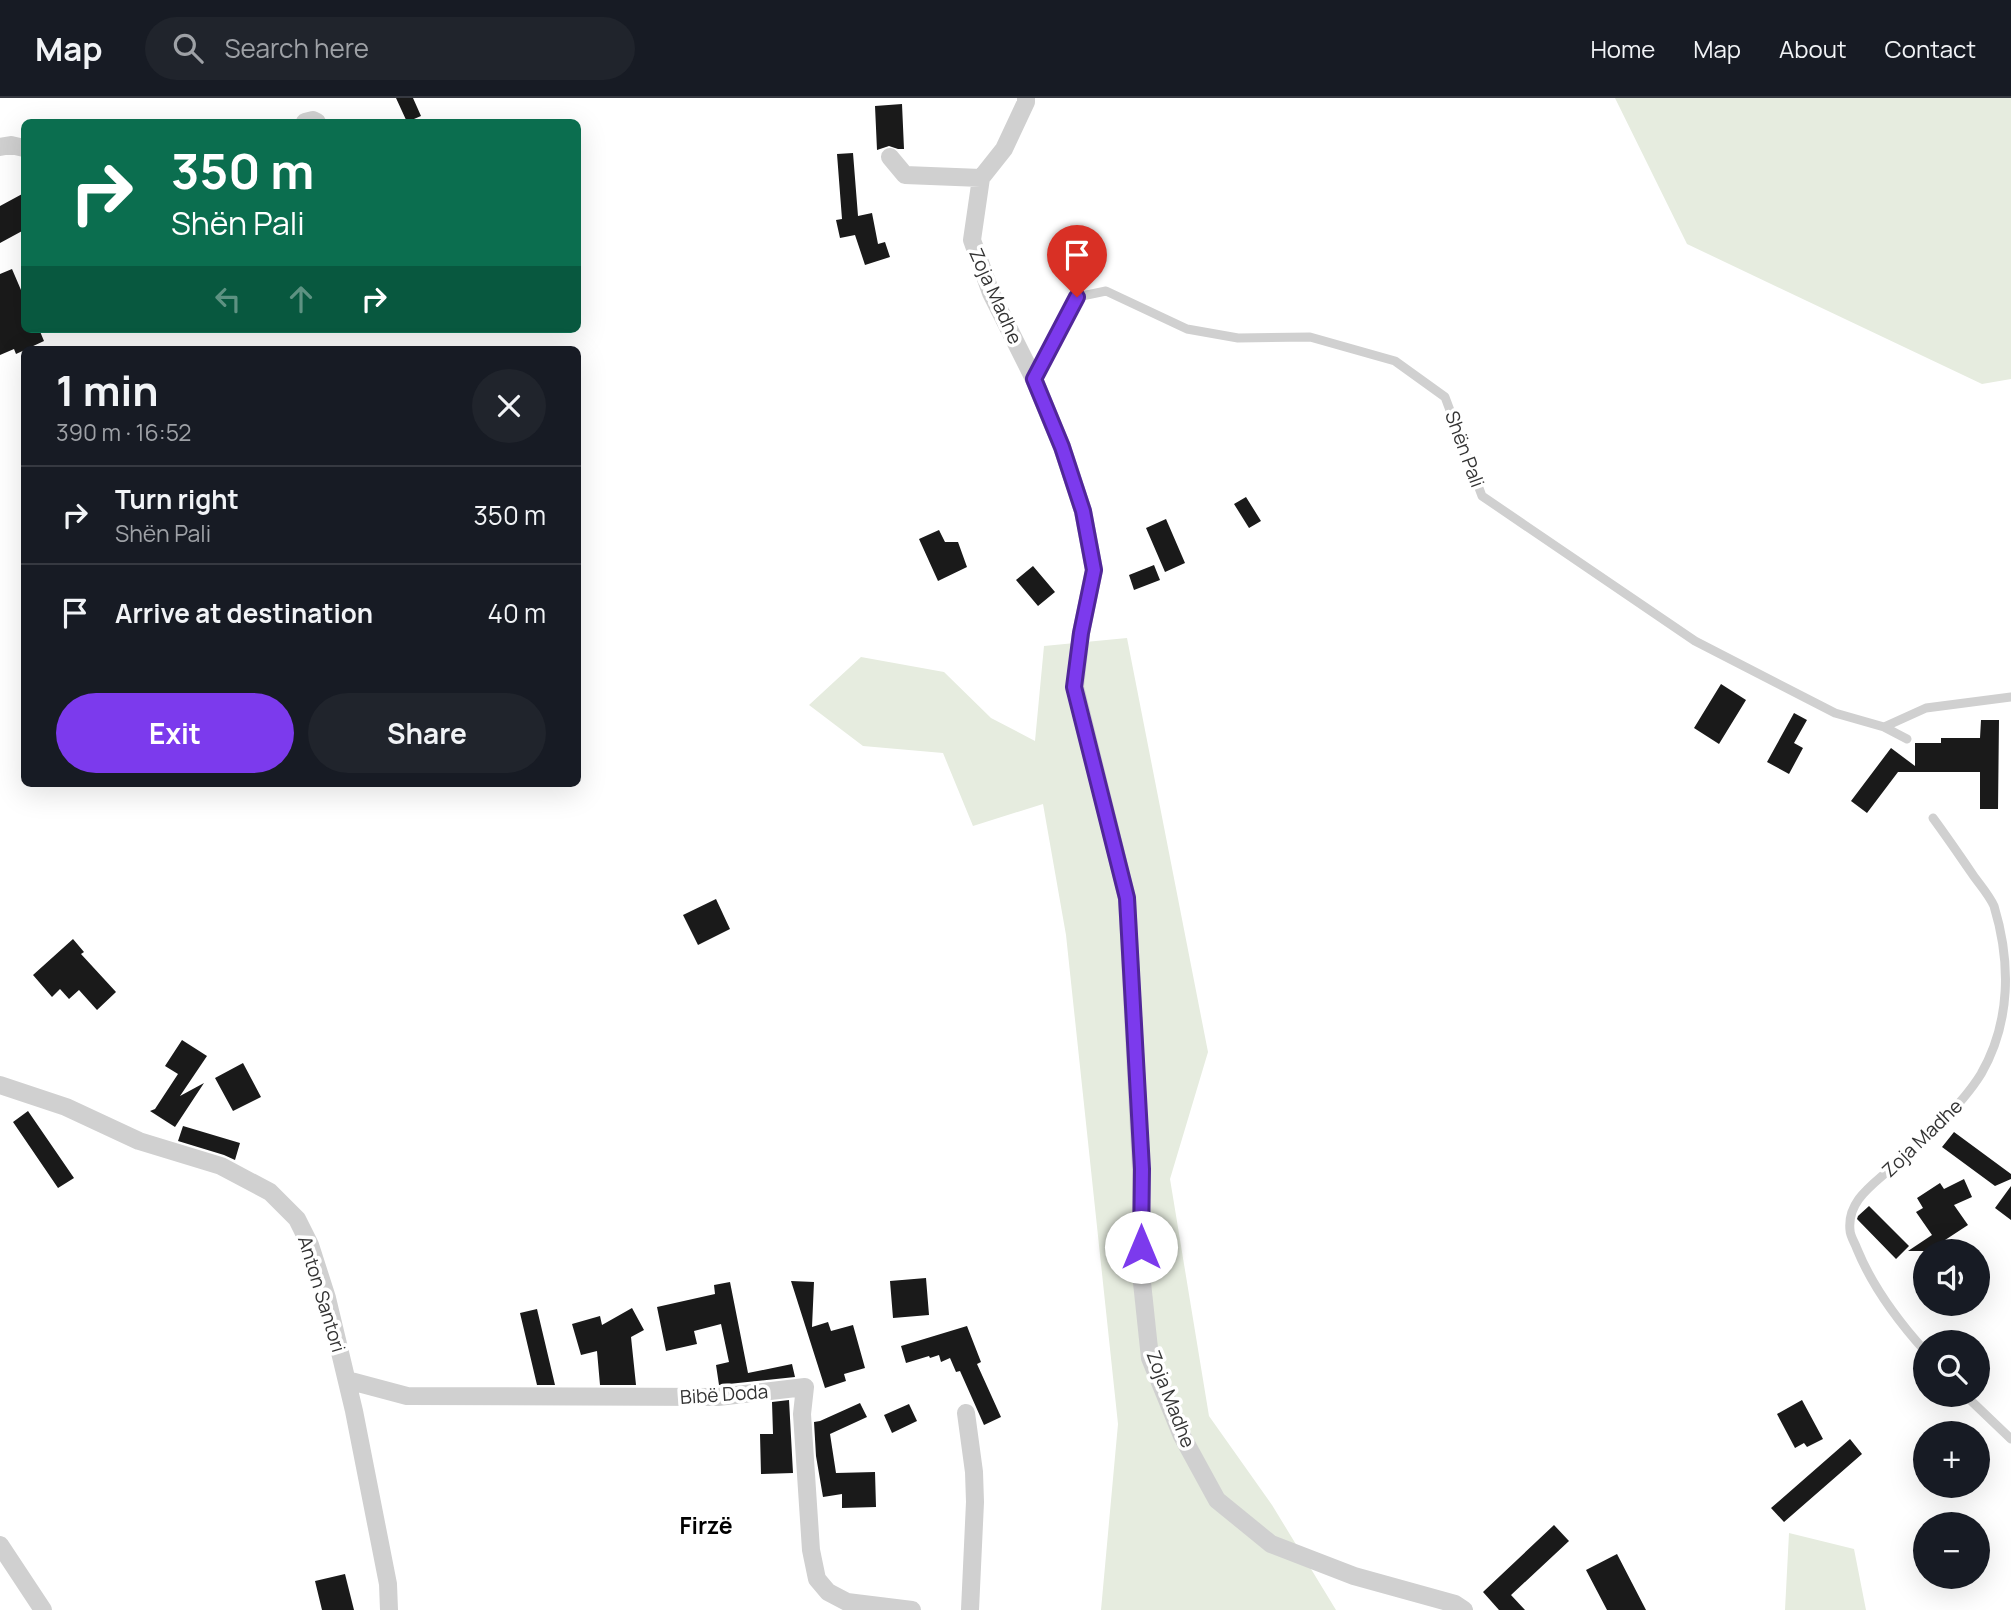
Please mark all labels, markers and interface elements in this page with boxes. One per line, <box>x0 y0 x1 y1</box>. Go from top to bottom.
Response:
search box <box>145 17 635 80</box>
text: Map <box>35 26 103 71</box>
icon: search <box>169 29 207 67</box>
text: Search here <box>225 30 369 66</box>
text: Home <box>1590 32 1655 65</box>
text: Map <box>1693 32 1741 65</box>
text: About <box>1779 32 1847 65</box>
text: Contact <box>1885 32 1976 65</box>
text: 350 m <box>171 137 314 204</box>
icon: right <box>56 147 147 238</box>
text: Shën Pali <box>171 201 305 245</box>
pin <box>1047 225 1107 297</box>
icon: arrive <box>1058 236 1096 274</box>
street label: Zoja Madhe <box>963 244 1029 348</box>
icon: left <box>209 280 247 318</box>
icon: ahead <box>282 280 320 318</box>
icon: right <box>355 280 393 318</box>
text: 1 min <box>56 361 159 419</box>
button: close <box>472 369 546 443</box>
street label: Shën Pali <box>1439 407 1491 491</box>
text: 390 m · 16:52 <box>56 416 191 448</box>
text: Turn right <box>115 481 239 517</box>
icon: right <box>56 496 94 534</box>
text: 350 m <box>473 497 546 533</box>
text: Shën Pali <box>115 517 211 549</box>
icon: arrive <box>56 594 94 632</box>
text: Arrive at destination <box>115 595 373 631</box>
text: 40 m <box>488 595 546 631</box>
button: Exit <box>56 693 294 773</box>
button: Share <box>308 693 546 773</box>
street label: Zoja Madhe <box>1876 1093 1968 1183</box>
position arrow <box>1104 1210 1178 1284</box>
street label: Anton Santori <box>292 1233 352 1355</box>
map controls <box>1913 1239 1990 1589</box>
button: sound <box>1913 1239 1990 1316</box>
button: search <box>1913 1330 1990 1407</box>
street label: Zoja Madhe <box>1141 1347 1201 1451</box>
street label: Bibë Doda <box>679 1378 769 1410</box>
button: + <box>1913 1421 1990 1498</box>
district label: Firzë <box>679 1509 733 1541</box>
button: − <box>1913 1512 1990 1589</box>

